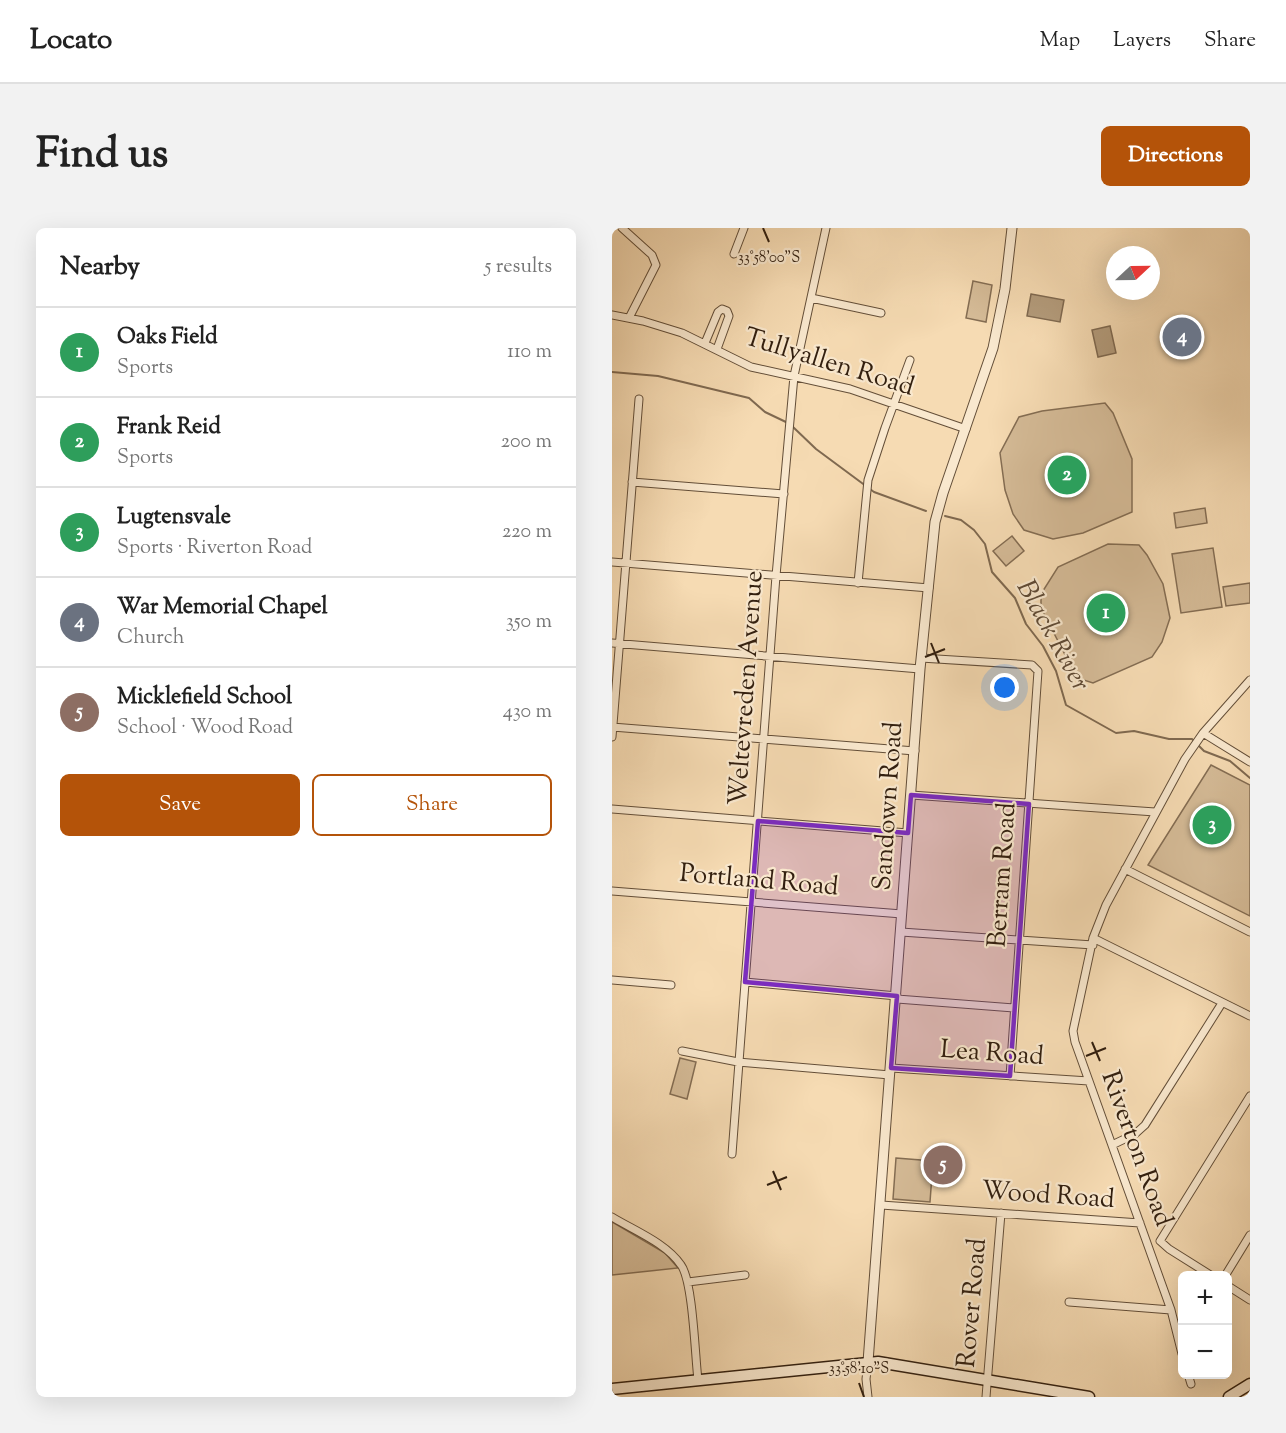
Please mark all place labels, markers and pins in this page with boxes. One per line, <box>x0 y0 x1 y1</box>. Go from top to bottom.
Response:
pin: 4 <box>1162 314 1202 360</box>
pin: 2 <box>1048 452 1086 498</box>
pin: 1 <box>1086 590 1126 636</box>
pin: 3 <box>1192 802 1232 848</box>
pin: 5 <box>924 1142 962 1188</box>

